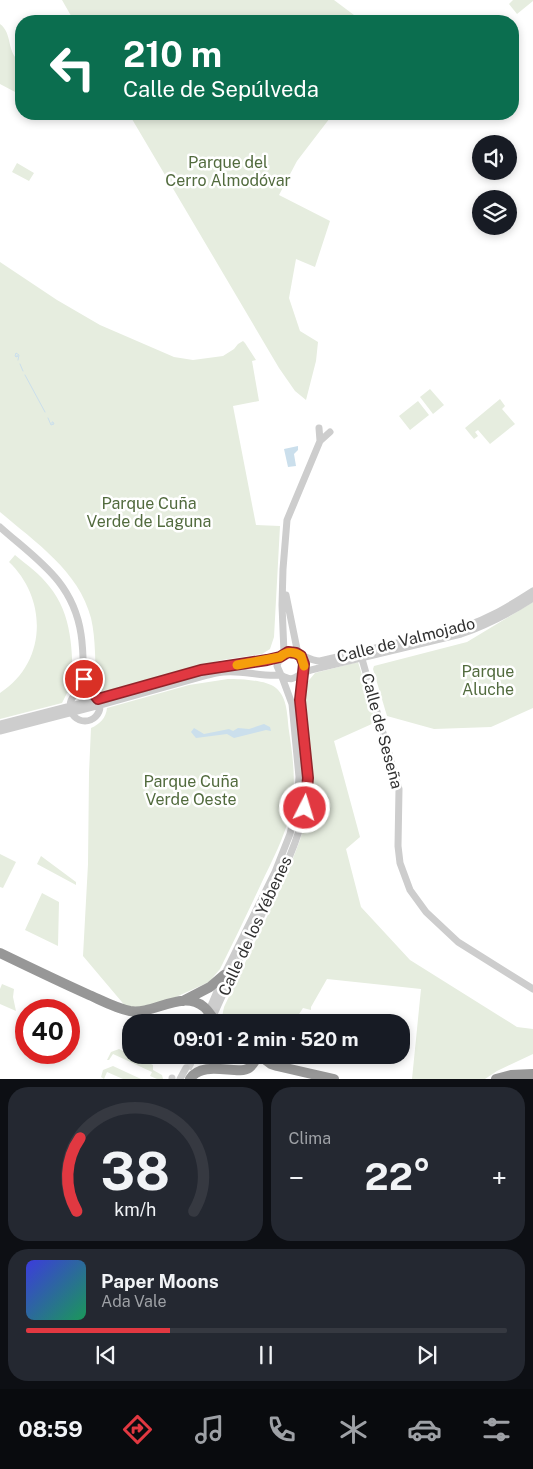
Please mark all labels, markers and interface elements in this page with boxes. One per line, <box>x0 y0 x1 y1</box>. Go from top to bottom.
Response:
text: 210 m <box>123 34 222 75</box>
icon: left <box>40 35 105 100</box>
text: Calle de Sepúlveda <box>123 76 319 102</box>
map controls <box>472 135 517 235</box>
button: sound <box>472 135 517 180</box>
park label: Parque del Cerro Almodóvar <box>165 153 291 190</box>
button: layers <box>472 190 517 235</box>
park label: Parque Cuña Verde de Laguna <box>87 494 211 531</box>
street label: Calle de Valmojado <box>335 614 477 666</box>
pin <box>63 658 105 700</box>
park label: Parque Aluche <box>462 662 514 699</box>
icon: arrive <box>70 665 98 693</box>
street label: Calle de Seseña <box>357 671 407 791</box>
park label: Parque Cuña Verde Oeste <box>143 772 239 809</box>
position arrow <box>278 781 330 833</box>
street label: Calle de los Yébenes <box>214 853 296 999</box>
speed limit sign: 40 <box>15 999 80 1064</box>
text: 09:01 · 2 min · 520 m <box>173 1028 359 1050</box>
text: Clima <box>289 1129 331 1148</box>
text: 38 <box>101 1141 170 1202</box>
text: 22° <box>365 1154 431 1199</box>
text: − <box>289 1161 304 1194</box>
text: + <box>491 1161 507 1194</box>
text: km/h <box>114 1199 156 1220</box>
text: Paper Moons <box>101 1270 219 1292</box>
text: Ada Vale <box>101 1292 166 1311</box>
icon: previous <box>92 1341 120 1369</box>
icon: pause <box>252 1341 280 1369</box>
icon: next <box>413 1341 441 1369</box>
icon: directions <box>120 1412 155 1447</box>
icon: music <box>192 1412 227 1447</box>
icon: phone <box>264 1412 299 1447</box>
icon: climate <box>336 1412 371 1447</box>
icon: car <box>407 1412 442 1447</box>
icon: filters <box>479 1412 514 1447</box>
text: 08:59 <box>18 1416 83 1442</box>

